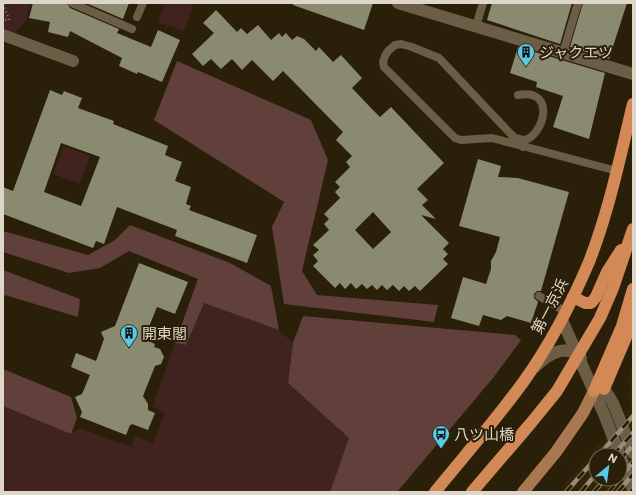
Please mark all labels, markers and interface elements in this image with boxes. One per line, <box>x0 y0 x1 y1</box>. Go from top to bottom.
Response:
building icon: ジャクエツ <box>516 42 536 67</box>
place label: ジャクエツ <box>539 43 613 61</box>
street label: 第一京浜 <box>527 275 571 337</box>
building icon: 開東閣 <box>119 323 139 348</box>
place label: 開東閣 <box>142 324 187 342</box>
bus stop icon: 八ツ山橋 <box>431 424 451 449</box>
place label: 八ツ山橋 <box>454 425 514 443</box>
north arrow <box>588 447 628 487</box>
text: N <box>606 450 620 466</box>

